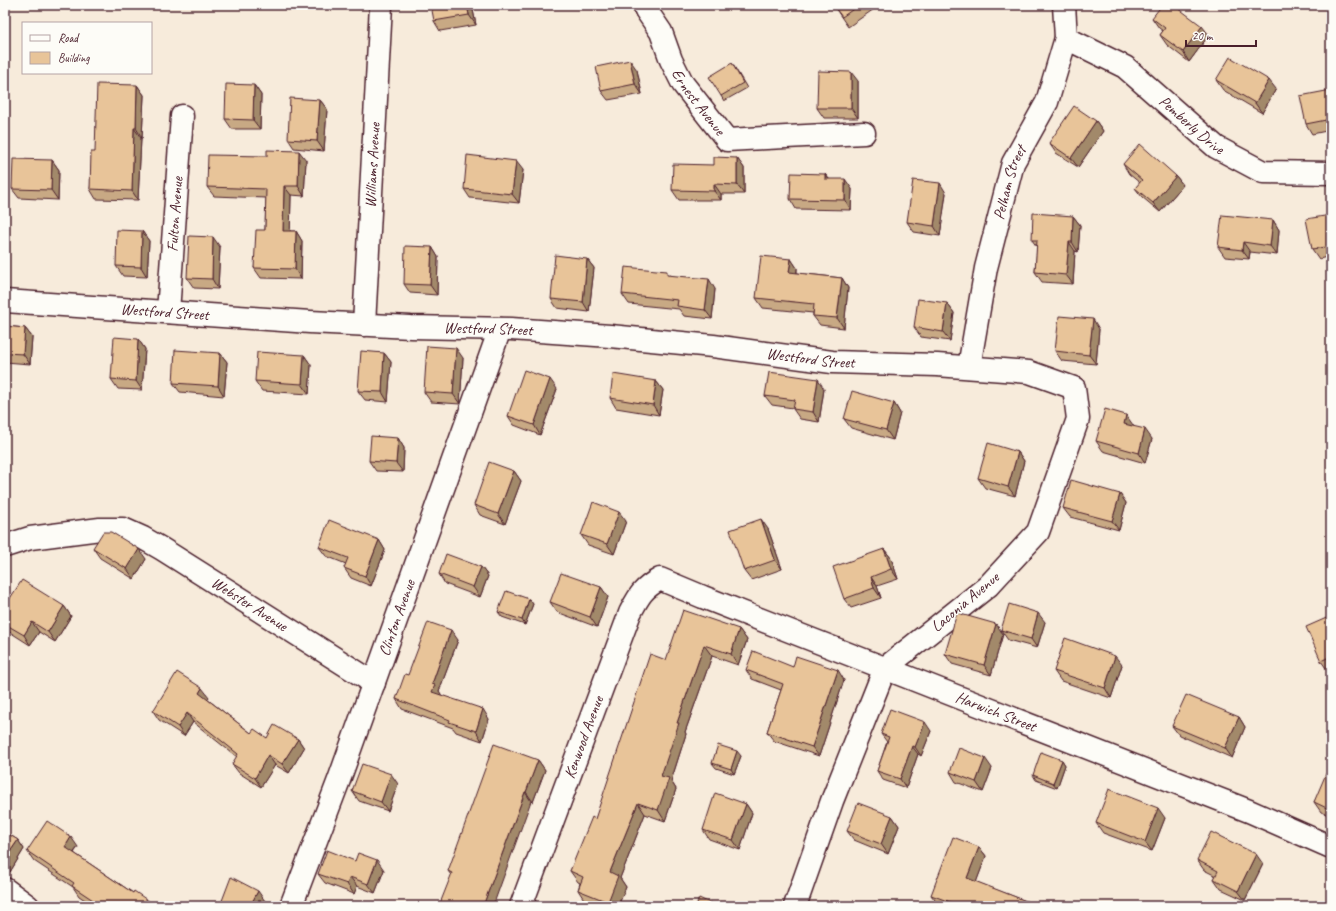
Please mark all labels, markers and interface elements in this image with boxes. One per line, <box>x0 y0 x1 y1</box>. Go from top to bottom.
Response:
legend <box>22 22 152 74</box>
scale bar <box>1186 22 1256 48</box>
text: 20 m <box>1192 28 1214 44</box>
text: Road <box>58 30 80 46</box>
text: Building <box>58 50 90 66</box>
street label: Ernest Avenue <box>667 66 731 141</box>
street label: Pemberly Drive <box>1155 91 1229 160</box>
street label: Williams Avenue <box>360 120 385 208</box>
street label: Pelham Street <box>989 140 1032 222</box>
street label: Fulton Avenue <box>162 174 188 252</box>
street label: Westford Street <box>120 299 211 325</box>
street label: Westford Street <box>444 318 535 341</box>
street label: Westford Street <box>765 343 857 373</box>
street label: Laconia Avenue <box>927 566 1005 636</box>
street label: Webster Avenue <box>207 573 293 637</box>
street label: Clinton Avenue <box>374 575 420 659</box>
street label: Harwich Street <box>953 687 1041 737</box>
street label: Kenwood Avenue <box>559 692 609 781</box>

